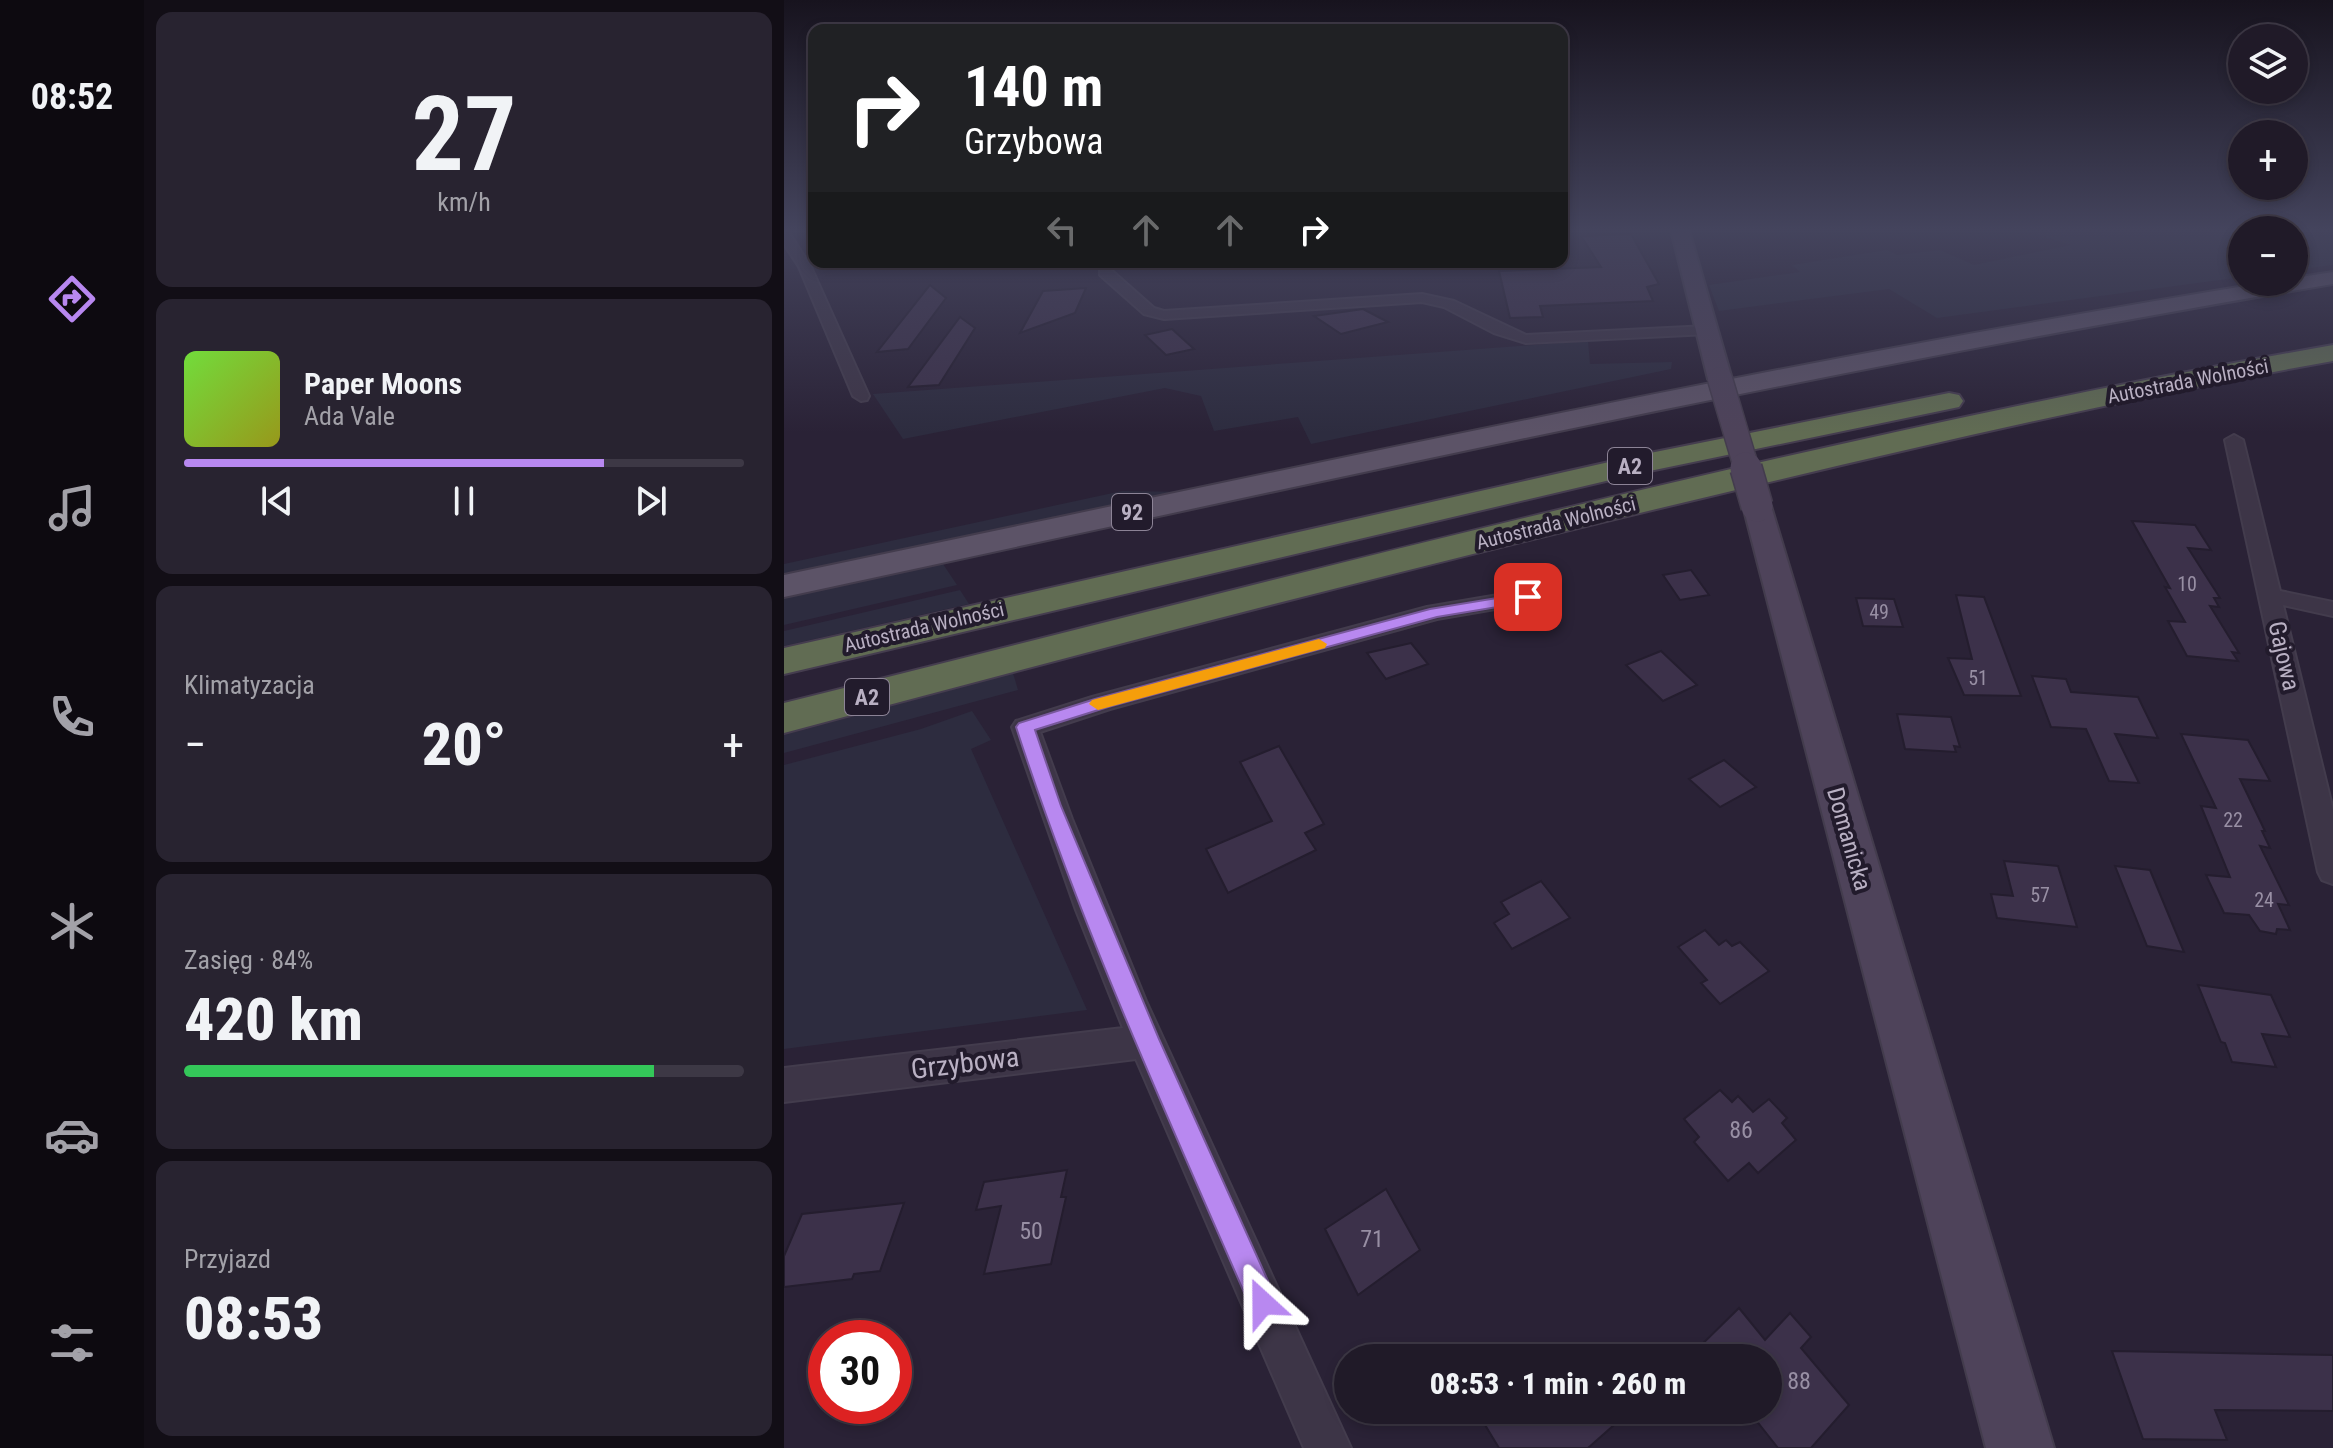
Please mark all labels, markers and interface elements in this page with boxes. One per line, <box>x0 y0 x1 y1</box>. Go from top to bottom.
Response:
map controls <box>2228 24 2308 296</box>
button: layers <box>2228 24 2308 104</box>
text: 140 m <box>964 54 1103 120</box>
icon: right <box>832 56 936 160</box>
text: 27 <box>411 74 517 195</box>
text: 08:52 <box>31 76 113 118</box>
button: + <box>2228 120 2308 200</box>
text: Grzybowa <box>964 121 1104 163</box>
text: km/h <box>437 187 491 217</box>
icon: left <box>1040 208 1084 252</box>
icon: ahead <box>1124 208 1168 252</box>
icon: ahead <box>1208 208 1252 252</box>
icon: right <box>1292 208 1336 252</box>
button: − <box>2228 216 2308 296</box>
icon: directions <box>44 271 100 327</box>
street label: Autostrada Wolności <box>2105 354 2271 408</box>
text: Paper Moons <box>304 366 462 401</box>
text: Ada Vale <box>304 401 395 431</box>
road number: A2 <box>1608 448 1652 484</box>
icon: previous <box>255 479 299 523</box>
icon: pause <box>442 479 486 523</box>
icon: next <box>629 479 673 523</box>
icon: music <box>44 480 100 536</box>
street label: Autostrada Wolności <box>1474 492 1638 554</box>
road number: 92 <box>1112 494 1152 530</box>
pin <box>1494 563 1562 631</box>
house number: 10 <box>2177 572 2197 596</box>
icon: arrive <box>1506 575 1550 619</box>
street label: Autostrada Wolności <box>842 597 1006 657</box>
house number: 49 <box>1869 600 1889 624</box>
street label: Gajowa <box>2262 619 2306 693</box>
house number: 51 <box>1968 666 1988 690</box>
text: Klimatyzacja <box>184 670 315 700</box>
road number: A2 <box>845 679 889 715</box>
icon: phone <box>44 689 100 745</box>
text: 20° <box>422 709 506 780</box>
text: − <box>184 719 206 771</box>
text: + <box>722 719 744 771</box>
street label: Domanicka <box>1821 784 1877 894</box>
house number: 22 <box>2223 808 2243 832</box>
house number: 57 <box>2030 883 2050 907</box>
house number: 24 <box>2254 888 2274 912</box>
icon: climate <box>44 898 100 954</box>
text: Zasięg · 84% <box>184 945 313 975</box>
text: 420 km <box>184 984 363 1055</box>
street label: Grzybowa <box>909 1040 1021 1086</box>
icon: car <box>44 1107 100 1163</box>
house number: 86 <box>1729 1116 1753 1144</box>
house number: 50 <box>1019 1217 1043 1245</box>
house number: 71 <box>1360 1225 1384 1253</box>
text: Przyjazd <box>184 1244 271 1274</box>
position arrow <box>1221 1261 1305 1345</box>
text: 08:53 <box>184 1283 323 1354</box>
icon: filters <box>44 1315 100 1371</box>
speed limit sign: 30 <box>808 1320 912 1424</box>
text: 08:53 · 1 min · 260 m <box>1430 1366 1686 1401</box>
house number: 88 <box>1787 1367 1811 1395</box>

